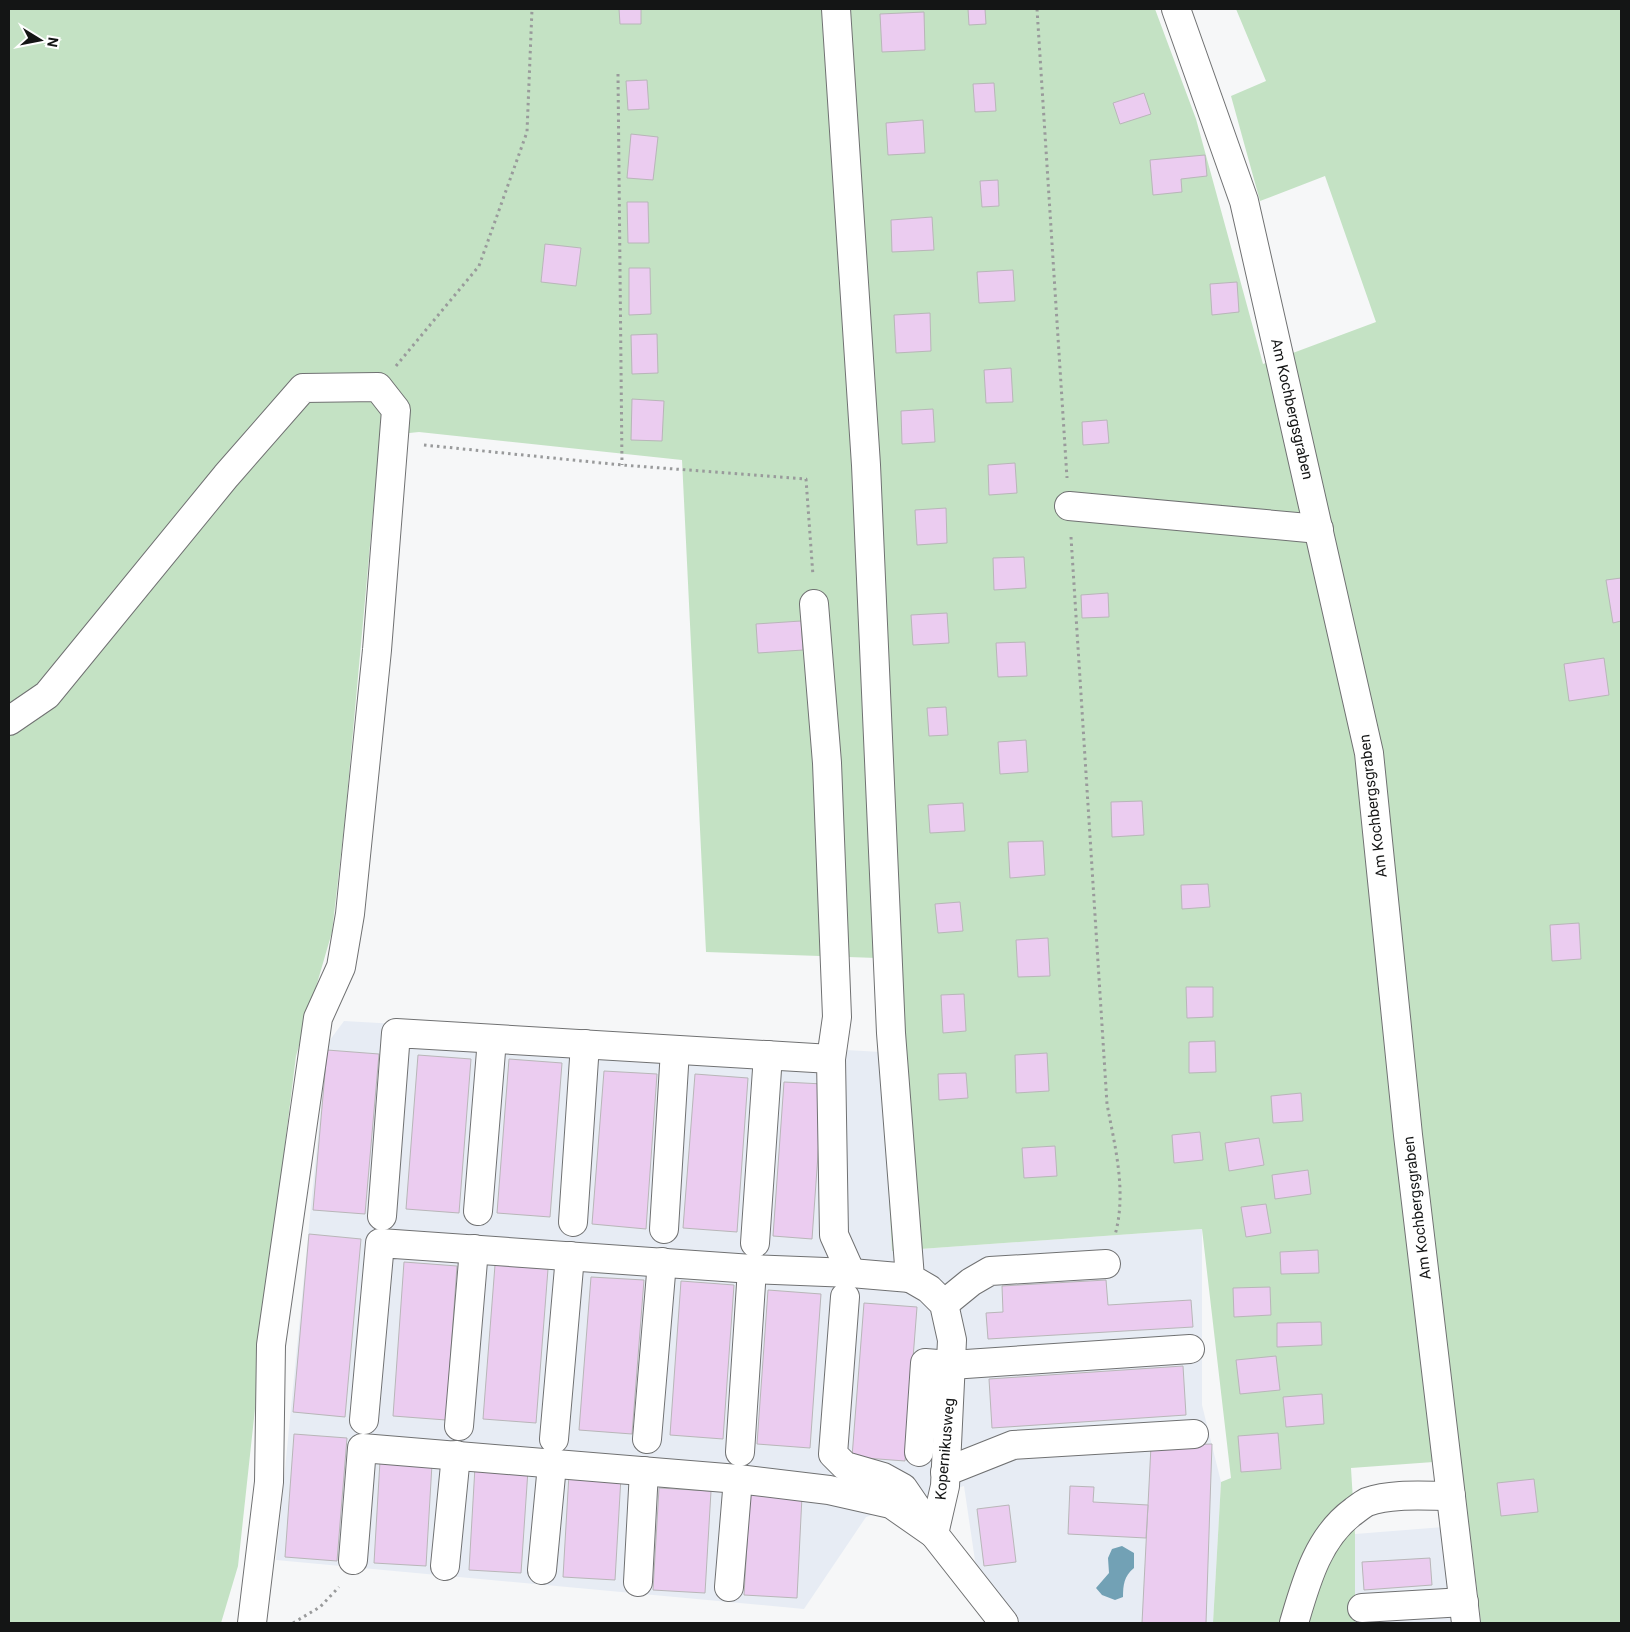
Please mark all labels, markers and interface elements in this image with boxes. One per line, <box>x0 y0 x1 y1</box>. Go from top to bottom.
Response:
north arrow <box>15 15 65 65</box>
text: N <box>44 36 62 49</box>
street label: Am Kochbergsgraben <box>1267 337 1317 481</box>
street label: Am Kochbergsgraben <box>1355 733 1391 879</box>
street label: Am Kochbergsgraben <box>1399 1135 1435 1281</box>
street label: Kopernikusweg <box>932 1397 958 1501</box>

